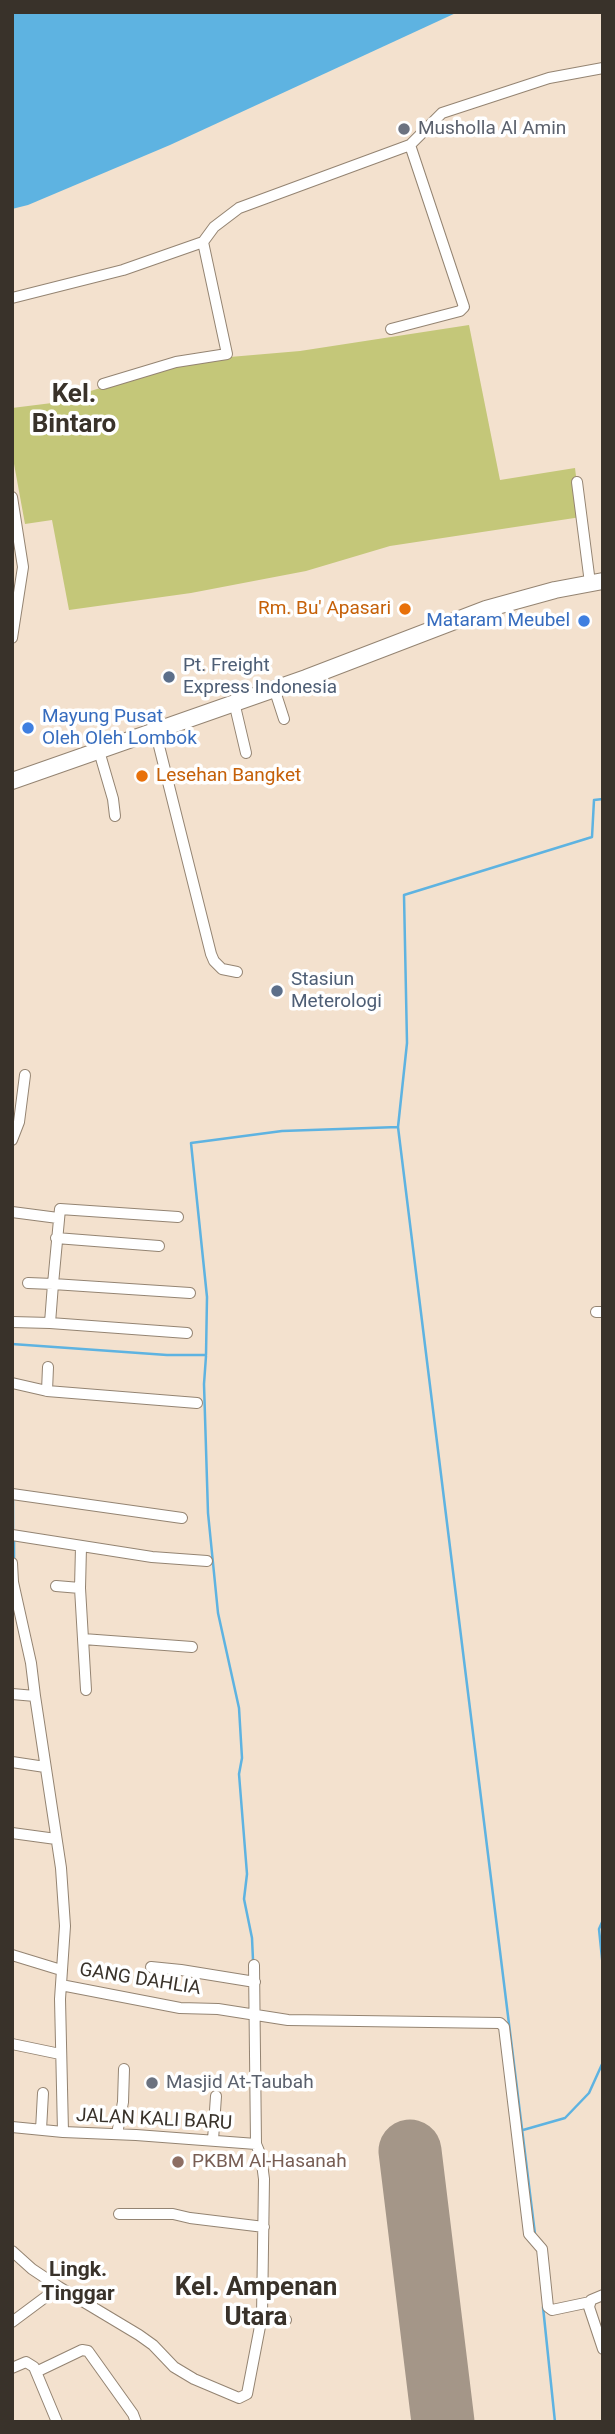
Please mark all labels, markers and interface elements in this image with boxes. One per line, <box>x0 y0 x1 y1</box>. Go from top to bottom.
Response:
place label: Musholla Al Amin <box>418 118 566 140</box>
marker: Musholla Al Amin <box>396 121 412 137</box>
district label: Kel. Bintaro <box>32 379 116 440</box>
place label: Rm. Bu' Apasari <box>258 598 391 620</box>
marker: Rm. Bu' Apasari <box>397 601 413 617</box>
place label: Mataram Meubel <box>426 610 570 632</box>
marker: Mataram Meubel <box>576 613 592 629</box>
place label: Pt. Freight Express Indonesia <box>183 655 337 699</box>
marker: Pt. Freight Express Indonesia <box>161 669 177 685</box>
place label: Mayung Pusat Oleh Oleh Lombok <box>42 706 197 750</box>
marker: Mayung Pusat Oleh Oleh Lombok <box>20 720 36 736</box>
place label: Lesehan Bangket <box>156 765 301 787</box>
marker: Lesehan Bangket <box>134 768 150 784</box>
place label: Stasiun Meterologi <box>291 969 382 1013</box>
marker: Stasiun Meterologi <box>269 983 285 999</box>
street label: GANG DAHLIA <box>78 1959 202 2001</box>
place label: Masjid At-Taubah <box>166 2072 314 2094</box>
marker: Masjid At-Taubah <box>144 2075 160 2091</box>
street label: JALAN KALI BARU <box>75 2105 233 2135</box>
place label: PKBM Al-Hasanah <box>192 2151 347 2173</box>
marker: PKBM Al-Hasanah <box>170 2154 186 2170</box>
district label: Lingk. Tinggar <box>41 2258 115 2308</box>
district label: Kel. Ampenan Utara <box>175 2272 337 2334</box>

